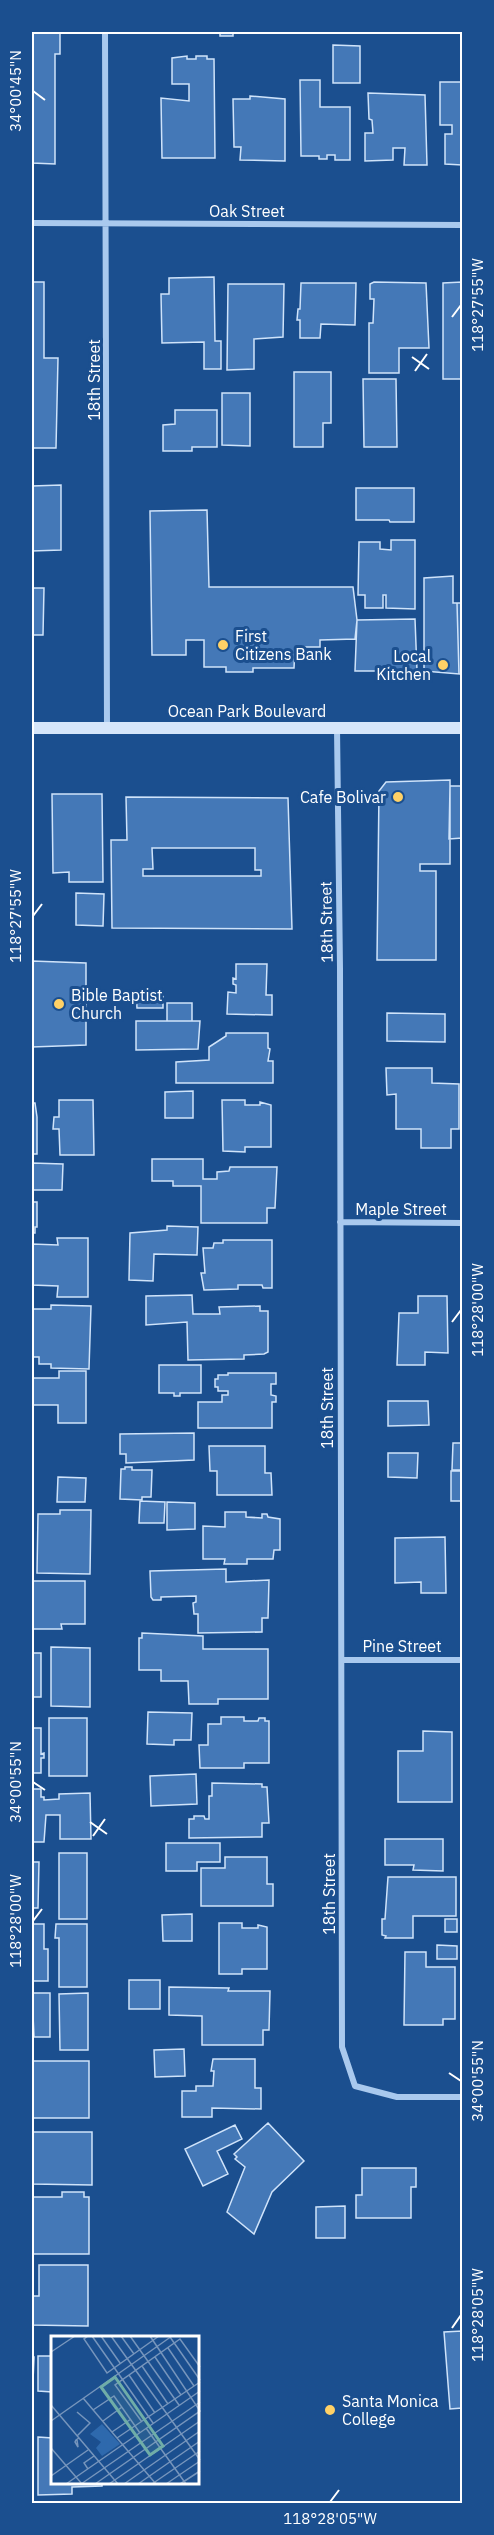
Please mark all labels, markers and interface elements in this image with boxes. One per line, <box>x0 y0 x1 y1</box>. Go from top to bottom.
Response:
text: 34°00'45"N <box>6 50 25 132</box>
street label: Oak Street <box>209 201 285 221</box>
text: 118°27'55"W <box>468 258 487 352</box>
street label: 18th Street <box>84 339 104 421</box>
place label: First Citizens Bank <box>235 626 332 664</box>
marker: First Citizens Bank <box>216 638 230 652</box>
place label: Local Kitchen <box>376 646 431 684</box>
marker: Local Kitchen <box>436 658 450 672</box>
street label: Ocean Park Boulevard <box>168 701 326 721</box>
place label: Cafe Bolivar <box>300 787 386 807</box>
marker: Cafe Bolivar <box>391 790 405 804</box>
text: 118°27'55"W <box>6 869 25 963</box>
street label: 18th Street <box>315 881 337 963</box>
place label: Bible Baptist Church <box>71 985 163 1023</box>
marker: Bible Baptist Church <box>52 997 66 1011</box>
street label: Maple Street <box>355 1199 447 1219</box>
text: 118°28'00"W <box>468 1263 487 1357</box>
street label: 18th Street <box>317 1367 337 1449</box>
street label: Pine Street <box>362 1636 442 1656</box>
text: 34°00'55"N <box>6 1741 25 1823</box>
street label: 18th Street <box>319 1853 339 1935</box>
text: 118°28'00"W <box>6 1874 25 1968</box>
text: 34°00'55"N <box>468 2040 487 2122</box>
text: 118°28'05"W <box>468 2268 487 2362</box>
inset map <box>51 2336 200 2484</box>
place label: Santa Monica College <box>342 2391 439 2429</box>
marker: Santa Monica College <box>323 2403 337 2417</box>
text: 118°28'05"W <box>283 2509 377 2528</box>

